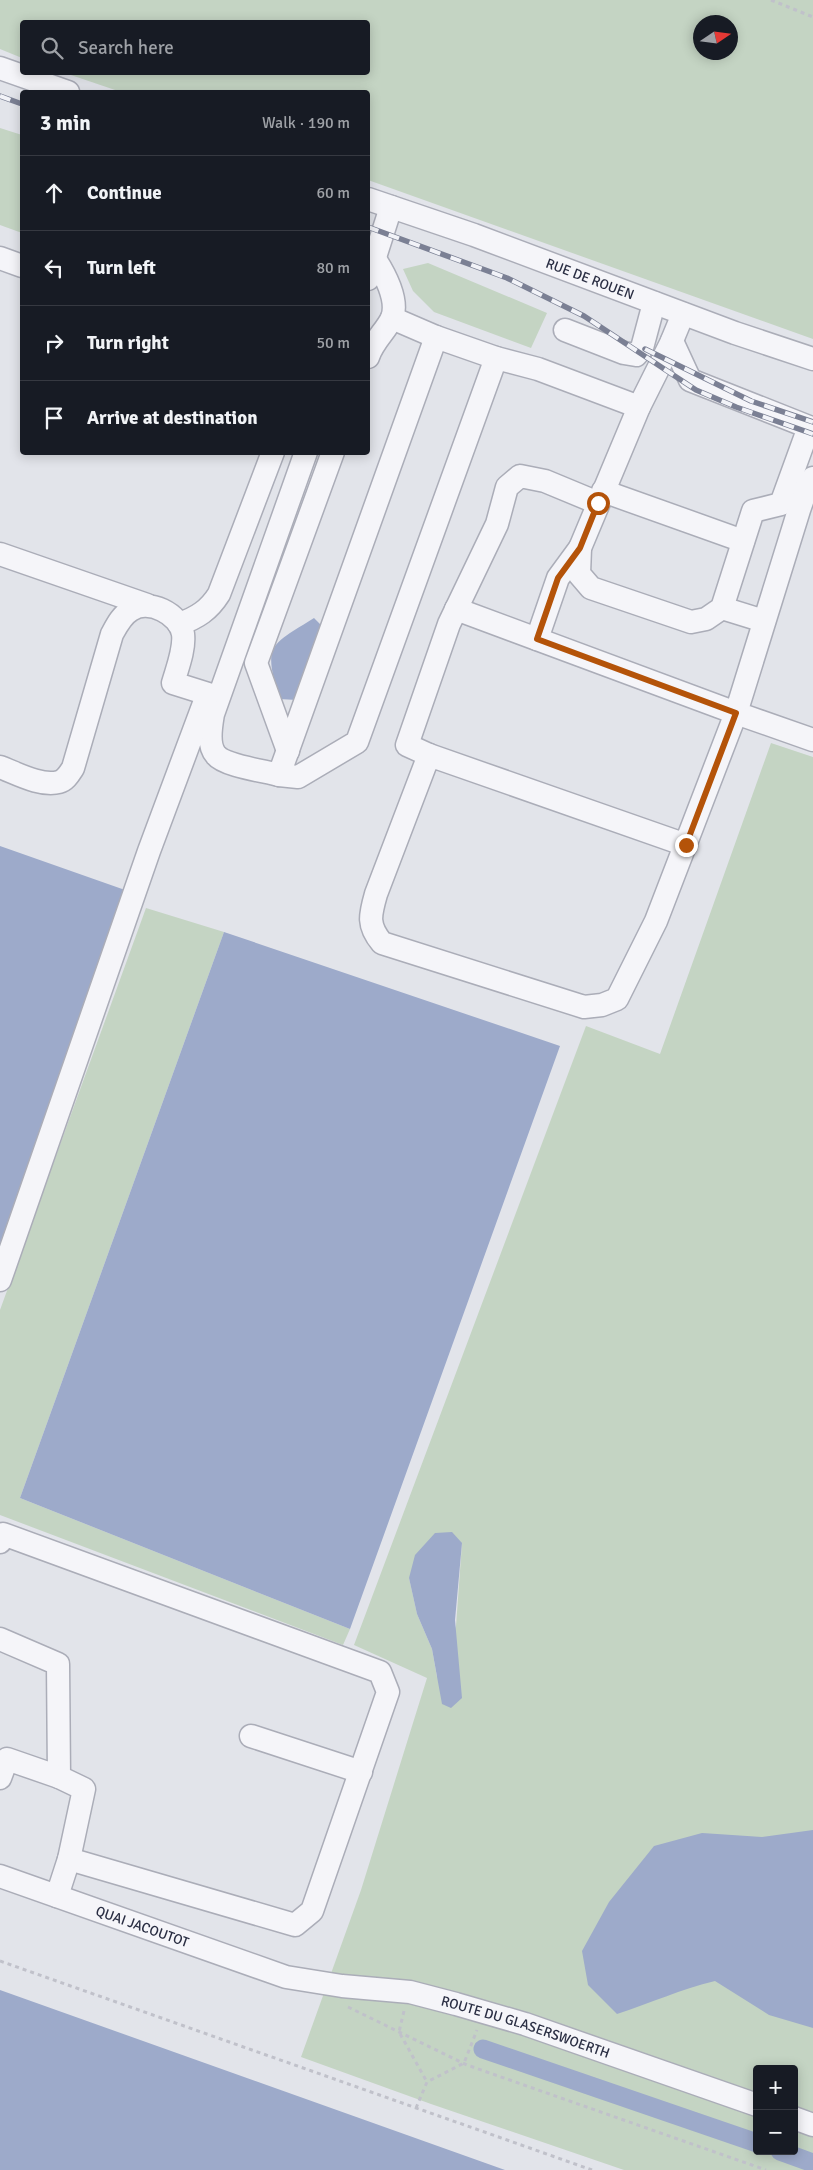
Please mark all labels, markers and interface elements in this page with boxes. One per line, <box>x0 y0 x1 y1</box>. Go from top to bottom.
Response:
north arrow <box>693 15 738 60</box>
search box <box>20 20 370 75</box>
icon: search <box>38 34 66 62</box>
text: Search here <box>78 36 174 60</box>
text: 3 min <box>40 110 91 136</box>
text: Walk · 190 m <box>262 113 350 133</box>
icon: ahead <box>40 179 68 207</box>
text: Continue <box>87 181 162 205</box>
text: 60 m <box>316 183 350 203</box>
icon: left <box>40 254 68 282</box>
street label: RUE DE ROUEN <box>543 255 636 303</box>
text: Turn left <box>87 256 156 280</box>
text: 80 m <box>316 258 350 278</box>
icon: right <box>40 329 68 357</box>
text: Turn right <box>87 331 169 355</box>
text: 50 m <box>316 333 350 353</box>
icon: arrive <box>40 404 68 432</box>
text: Arrive at destination <box>87 406 258 430</box>
route start <box>587 492 610 515</box>
route end <box>675 834 698 857</box>
street label: QUAI JACOUTOT <box>93 1902 191 1951</box>
street label: ROUTE DU GLASERSWOERTH <box>439 1992 612 2062</box>
map controls <box>753 2065 798 2155</box>
button: + <box>753 2065 798 2110</box>
button: − <box>753 2110 798 2155</box>

